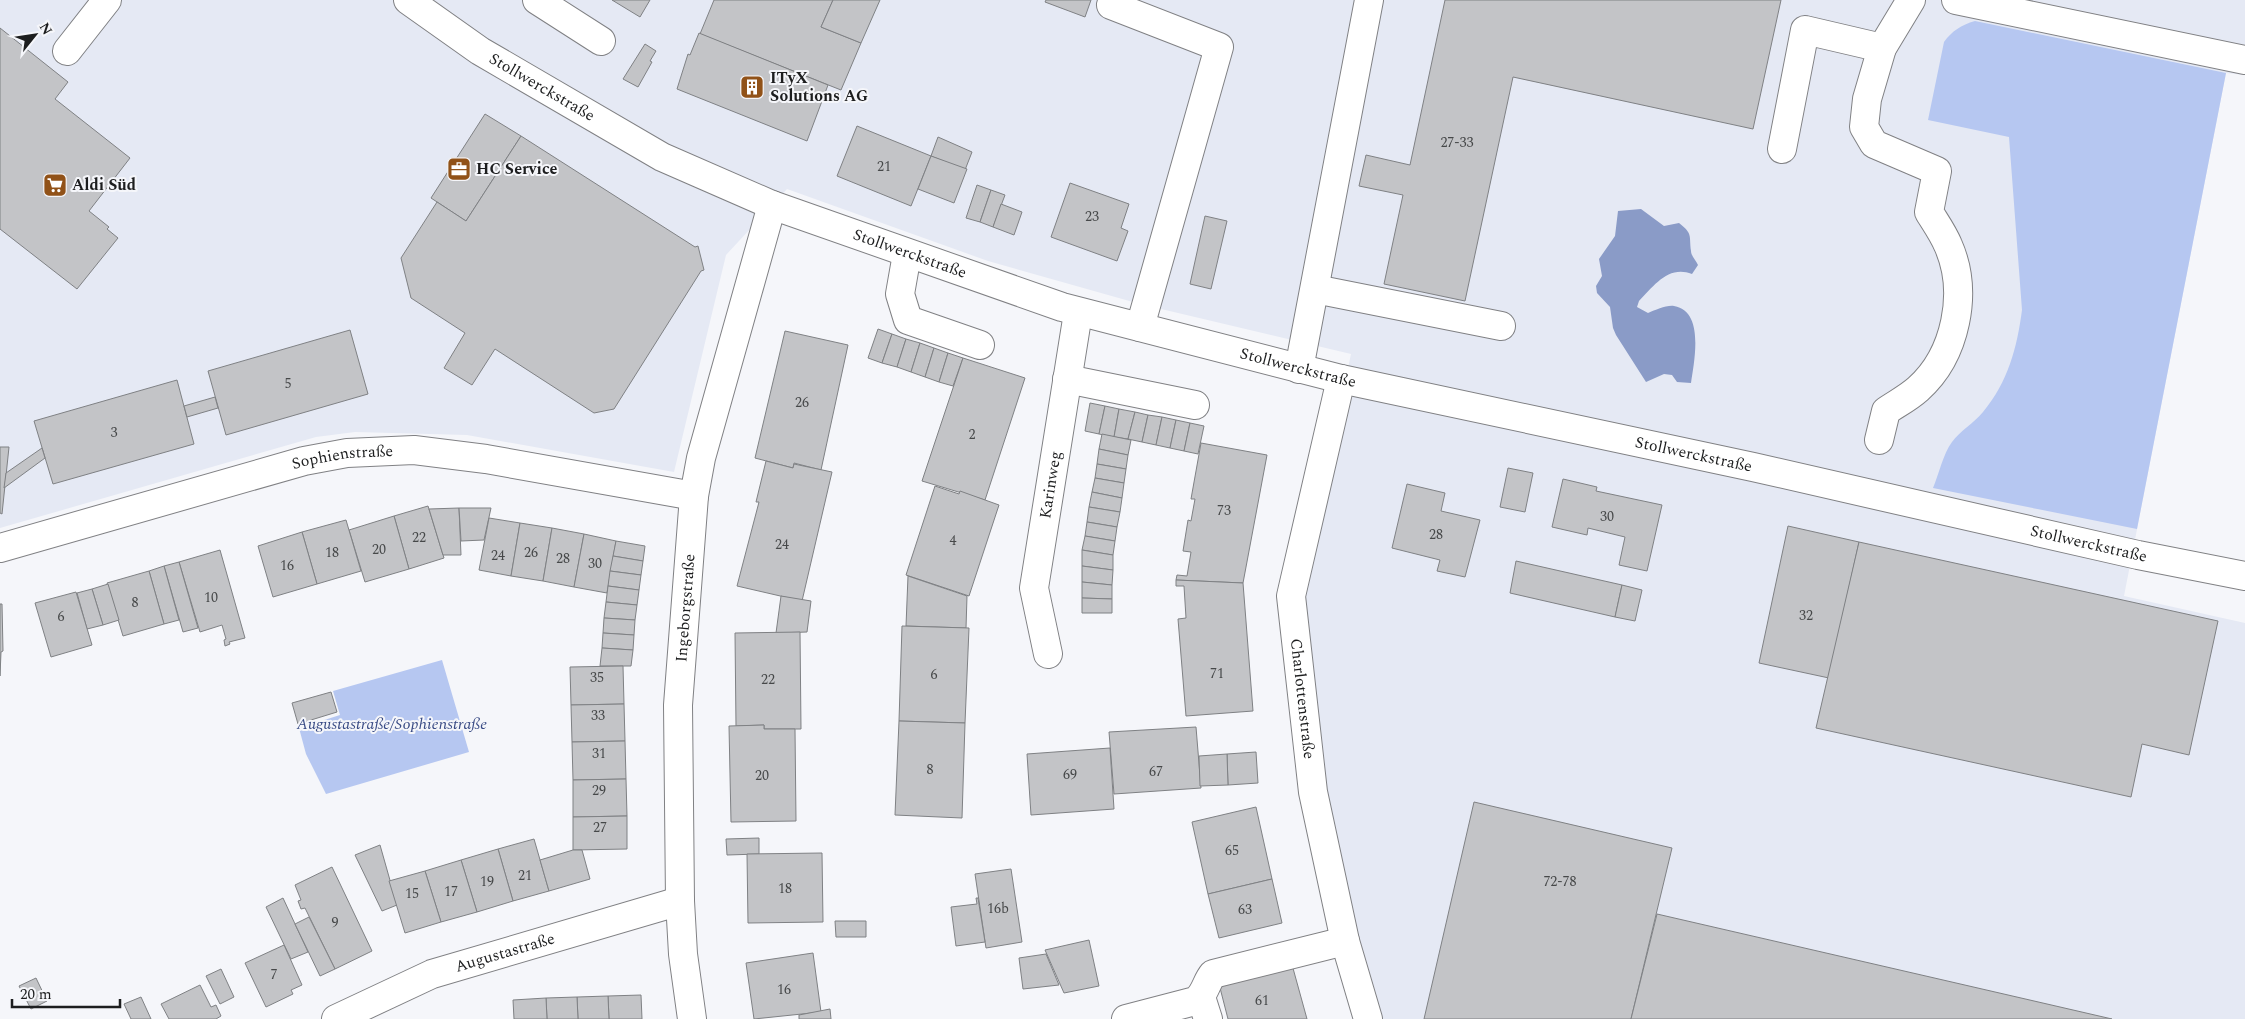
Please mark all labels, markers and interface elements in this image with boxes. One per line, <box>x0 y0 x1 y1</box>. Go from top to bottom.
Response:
north arrow <box>10 10 60 60</box>
text: N <box>34 19 58 39</box>
street label: Stollwerckstraße <box>484 47 600 127</box>
place label: ITyX Solutions AG <box>770 66 868 108</box>
building icon: ITyX Solutions AG <box>739 74 765 100</box>
house number: 27-33 <box>1440 132 1474 153</box>
office icon: HC Service <box>446 156 472 182</box>
house number: 21 <box>877 156 891 177</box>
place label: HC Service <box>476 157 558 181</box>
supermarket icon: Aldi Süd <box>42 172 68 198</box>
place label: Aldi Süd <box>72 173 136 197</box>
house number: 23 <box>1085 206 1099 227</box>
street label: Stollwerckstraße <box>850 222 970 285</box>
street label: Stollwerckstraße <box>1237 341 1358 394</box>
house number: 5 <box>285 373 292 394</box>
house number: 26 <box>795 392 809 413</box>
house number: 3 <box>111 422 118 443</box>
house number: 2 <box>969 424 976 445</box>
street label: Stollwerckstraße <box>1633 430 1754 479</box>
street label: Sophienstraße <box>289 439 394 476</box>
street label: Karinweg <box>1033 449 1068 520</box>
house number: 73 <box>1217 500 1231 521</box>
house number: 30 <box>1600 506 1614 527</box>
street label: Stollwerckstraße <box>2028 519 2149 569</box>
house number: 28 <box>1429 524 1443 545</box>
house number: 22 <box>412 527 426 548</box>
house number: 4 <box>950 530 957 551</box>
house number: 24 <box>775 534 789 555</box>
house number: 20 <box>372 539 386 560</box>
house number: 18 <box>325 542 339 563</box>
house number: 26 <box>524 542 538 563</box>
house number: 24 <box>491 545 505 566</box>
house number: 28 <box>556 548 570 569</box>
house number: 30 <box>588 553 602 574</box>
street label: Ingeborgstraße <box>669 553 702 663</box>
house number: 16 <box>280 555 294 576</box>
house number: 10 <box>204 587 218 608</box>
house number: 8 <box>132 592 139 613</box>
house number: 32 <box>1799 605 1813 626</box>
house number: 6 <box>58 606 65 627</box>
street label: Charlottenstraße <box>1284 637 1321 760</box>
house number: 71 <box>1210 663 1224 684</box>
house number: 6 <box>931 664 938 685</box>
house number: 35 <box>590 667 604 688</box>
house number: 22 <box>761 669 775 690</box>
house number: 33 <box>591 705 605 726</box>
park label: Augustastraße/Sophienstraße <box>296 712 487 736</box>
house number: 31 <box>592 743 606 764</box>
house number: 8 <box>927 759 934 780</box>
house number: 67 <box>1149 761 1163 782</box>
house number: 69 <box>1063 764 1077 785</box>
house number: 20 <box>755 765 769 786</box>
house number: 29 <box>592 780 606 801</box>
house number: 27 <box>593 817 607 838</box>
house number: 65 <box>1225 840 1239 861</box>
house number: 21 <box>518 865 532 886</box>
house number: 19 <box>480 871 494 892</box>
house number: 72-78 <box>1543 871 1577 892</box>
house number: 18 <box>778 878 792 899</box>
house number: 17 <box>444 881 458 902</box>
house number: 15 <box>405 883 419 904</box>
house number: 16b <box>987 898 1009 919</box>
house number: 63 <box>1238 899 1252 920</box>
house number: 9 <box>332 912 339 933</box>
street label: Augustastraße <box>452 926 558 979</box>
house number: 7 <box>271 964 278 985</box>
scale bar <box>12 976 120 1008</box>
house number: 16 <box>777 979 791 1000</box>
text: 20 m <box>20 983 52 1006</box>
house number: 61 <box>1255 990 1269 1011</box>

